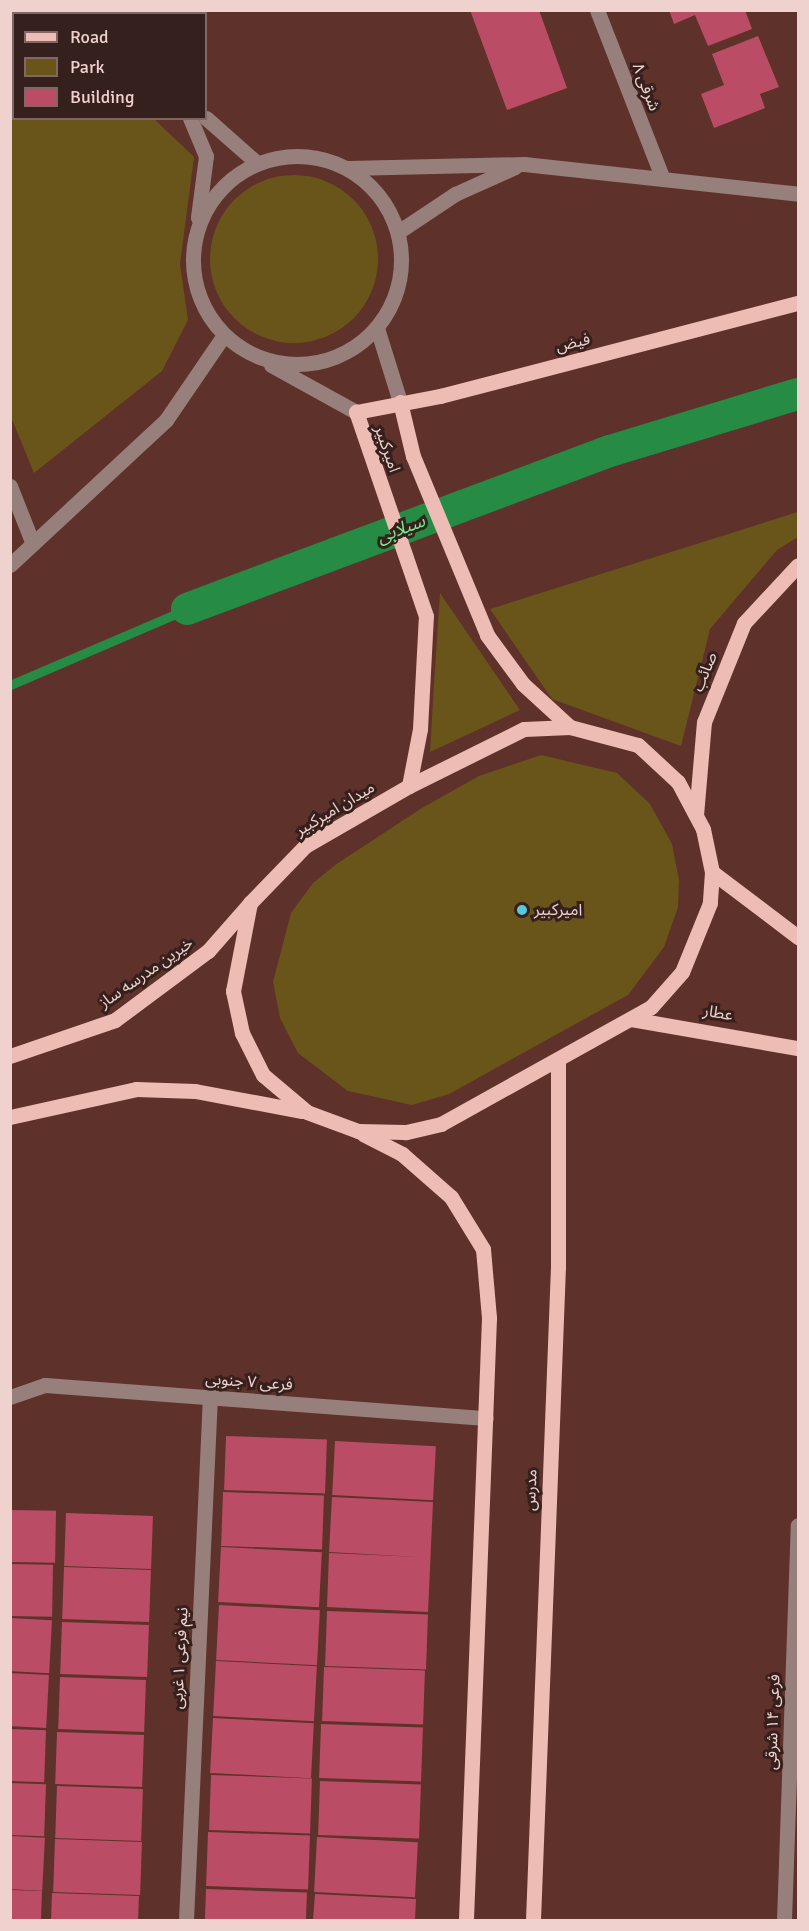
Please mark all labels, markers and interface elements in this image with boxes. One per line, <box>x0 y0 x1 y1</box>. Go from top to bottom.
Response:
legend <box>12 12 207 120</box>
text: Road <box>70 26 109 48</box>
text: Park <box>70 56 105 78</box>
street label: ۸ شرقی <box>628 60 664 114</box>
text: Building <box>70 86 134 108</box>
street label: فیض <box>554 329 592 357</box>
street label: امیرکبیر <box>370 423 404 475</box>
water label: سیلابی <box>374 510 428 548</box>
street label: صائب <box>688 649 722 695</box>
street label: میدان امیرکبیر <box>292 778 378 840</box>
place label: امیرکبیر <box>534 900 582 920</box>
marker: امیرکبیر <box>515 903 529 917</box>
street label: خیرین مدرسه ساز <box>95 933 197 1013</box>
street label: عطار <box>702 1001 734 1025</box>
street label: فرعی ۷ جنوبی <box>205 1369 293 1395</box>
street label: مدرس <box>521 1469 541 1511</box>
street label: نیم فرعی ۱ غربی <box>168 1607 192 1709</box>
street label: فرعی ۱۴ شرقی <box>762 1674 784 1770</box>

